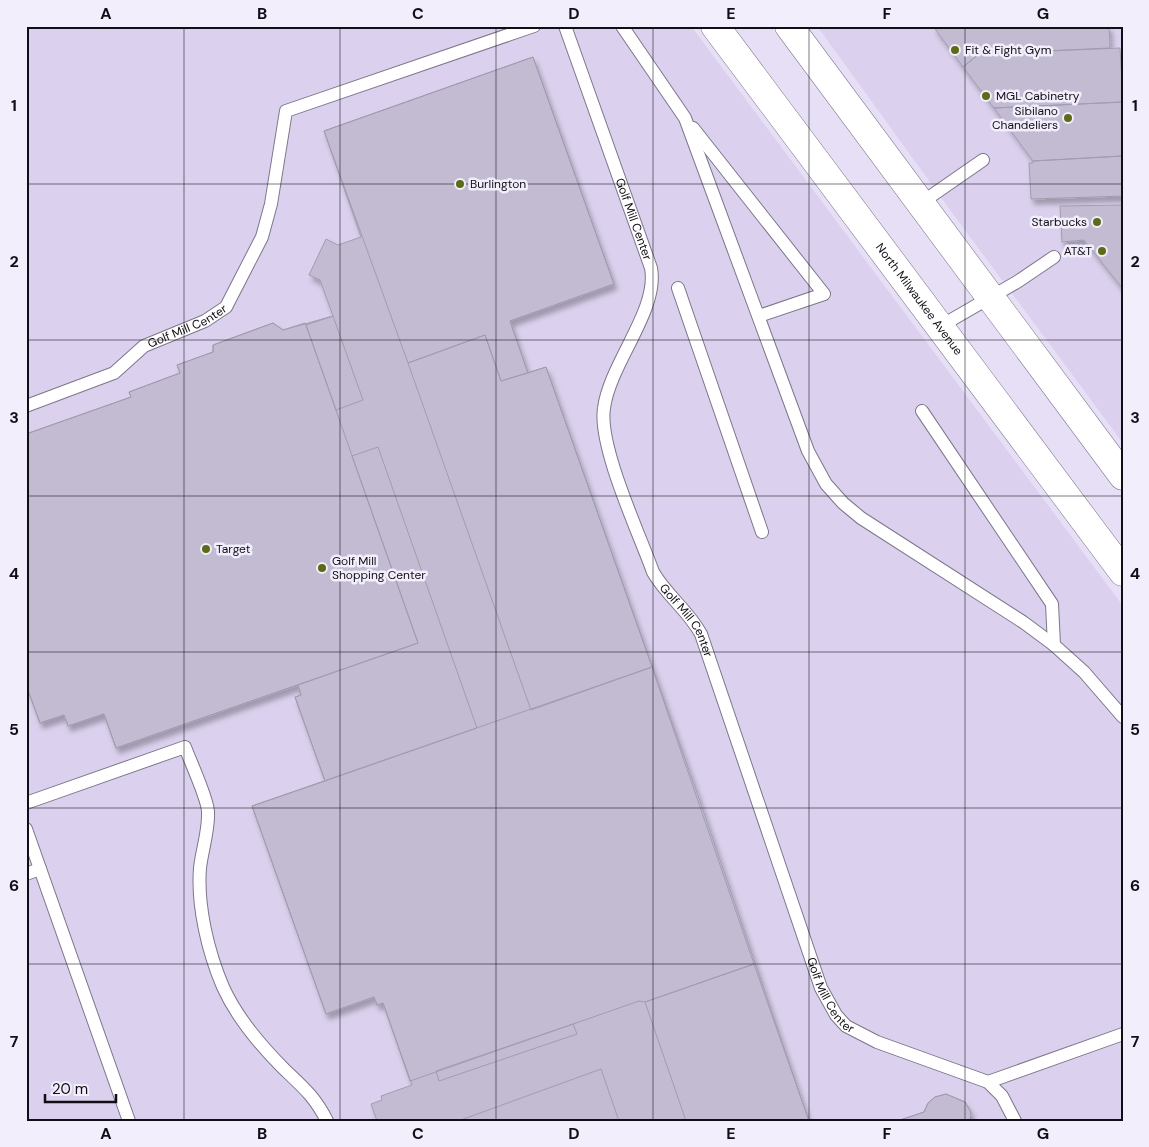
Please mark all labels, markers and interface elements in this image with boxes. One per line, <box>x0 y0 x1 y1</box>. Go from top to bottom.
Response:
text: A <box>100 3 112 24</box>
text: B <box>257 3 267 24</box>
text: C <box>412 3 424 24</box>
text: D <box>568 3 580 24</box>
text: E <box>726 3 736 24</box>
text: F <box>883 3 892 24</box>
text: G <box>1037 3 1049 24</box>
place label: Fit & Fight Gym <box>965 42 1051 58</box>
marker: Fit & Fight Gym <box>949 44 961 56</box>
place label: MGL Cabinetry <box>996 88 1080 104</box>
marker: MGL Cabinetry <box>980 90 992 102</box>
text: 1 <box>11 95 17 116</box>
text: 1 <box>1132 95 1138 116</box>
place label: Sibilano Chandeliers <box>992 103 1058 133</box>
marker: Sibilano Chandeliers <box>1062 112 1074 124</box>
place label: Burlington <box>470 176 526 192</box>
street label: Golf Mill Center <box>612 176 656 263</box>
marker: Burlington <box>454 178 466 190</box>
place label: Starbucks <box>1031 214 1087 230</box>
marker: Starbucks <box>1091 216 1103 228</box>
street label: North Milwaukee Avenue <box>872 240 966 359</box>
place label: AT&T <box>1064 243 1092 259</box>
marker: AT&T <box>1096 245 1108 257</box>
text: 2 <box>9 251 19 272</box>
text: 2 <box>1130 251 1140 272</box>
street label: Golf Mill Center <box>145 300 230 352</box>
text: 3 <box>9 407 19 428</box>
text: 3 <box>1130 407 1140 428</box>
place label: Target <box>216 541 251 557</box>
marker: Target <box>200 543 212 555</box>
place label: Golf Mill Shopping Center <box>332 553 426 583</box>
marker: Golf Mill Shopping Center <box>316 562 328 574</box>
text: 4 <box>9 563 19 584</box>
text: 4 <box>1130 563 1140 584</box>
street label: Golf Mill Center <box>656 580 716 660</box>
text: 5 <box>9 719 19 740</box>
text: 5 <box>1130 719 1140 740</box>
text: 6 <box>9 875 19 896</box>
text: 6 <box>1130 875 1140 896</box>
street label: Golf Mill Center <box>803 955 857 1037</box>
text: 7 <box>10 1031 19 1052</box>
text: 7 <box>1131 1031 1140 1052</box>
scale bar <box>45 1072 116 1104</box>
text: 20 m <box>52 1079 88 1099</box>
text: A <box>100 1123 112 1144</box>
text: B <box>257 1123 267 1144</box>
text: C <box>412 1123 424 1144</box>
text: D <box>568 1123 580 1144</box>
text: E <box>726 1123 736 1144</box>
text: F <box>883 1123 892 1144</box>
text: G <box>1037 1123 1049 1144</box>

